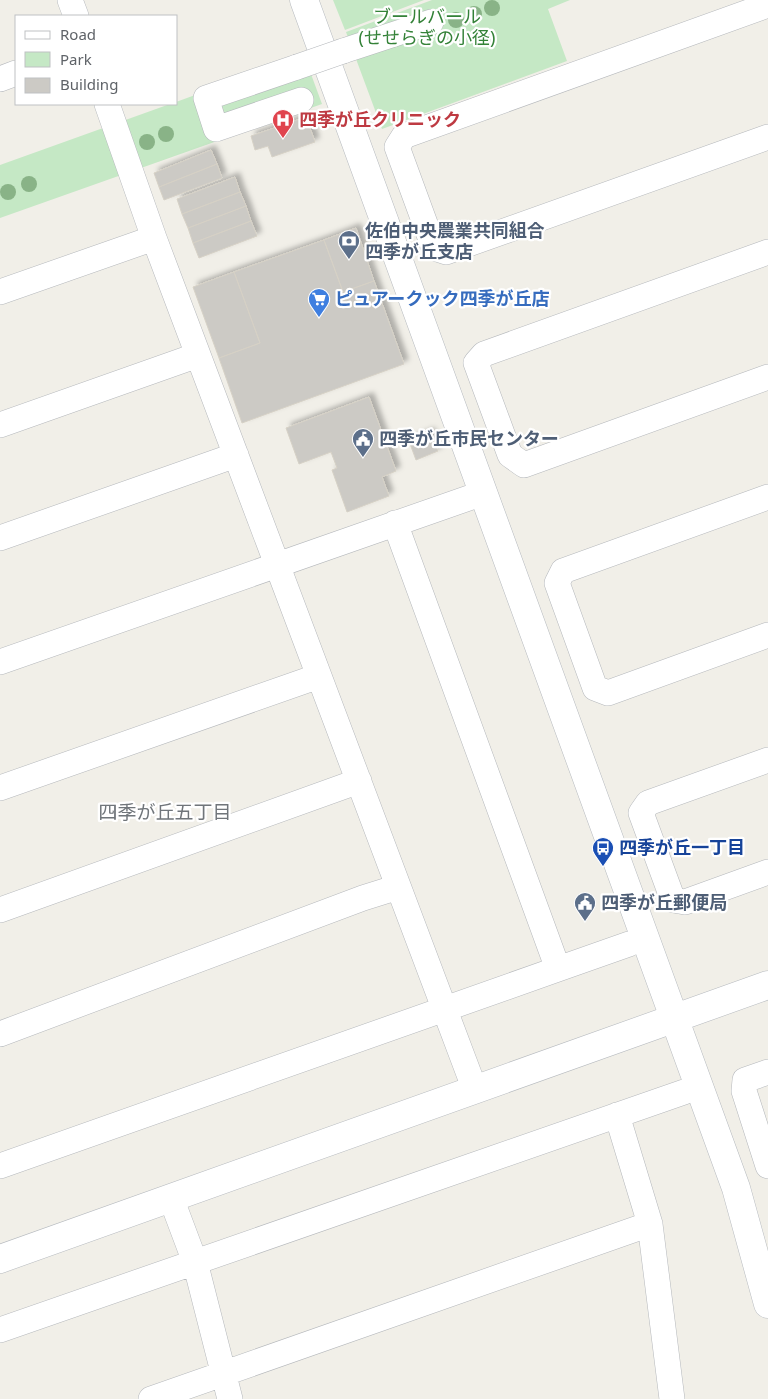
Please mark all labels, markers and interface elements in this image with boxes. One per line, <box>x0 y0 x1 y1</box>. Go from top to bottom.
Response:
park label: ブールバール (せせらぎの小径) <box>359 4 495 49</box>
legend <box>15 15 178 105</box>
text: Road <box>60 24 96 44</box>
text: Park <box>60 49 92 69</box>
text: Building <box>60 74 118 94</box>
place label: 四季が丘クリニック <box>299 107 461 131</box>
hospital icon: 四季が丘クリニック <box>271 108 295 139</box>
place label: 佐伯中央農業共同組合 四季が丘支店 <box>365 218 545 263</box>
bank icon: 佐伯中央農業共同組合 四季が丘支店 <box>337 229 361 260</box>
place label: ピュアークック四季が丘店 <box>335 286 550 310</box>
supermarket icon: ピュアークック四季が丘店 <box>307 287 331 318</box>
place label: 四季が丘市民センター <box>379 426 559 450</box>
public building icon: 四季が丘市民センター <box>351 427 375 458</box>
district label: 四季が丘五丁目 <box>98 799 232 825</box>
place label: 四季が丘一丁目 <box>619 835 745 859</box>
bus stop icon: 四季が丘一丁目 <box>591 836 615 867</box>
place label: 四季が丘郵便局 <box>601 890 727 914</box>
public building icon: 四季が丘郵便局 <box>573 891 597 922</box>

